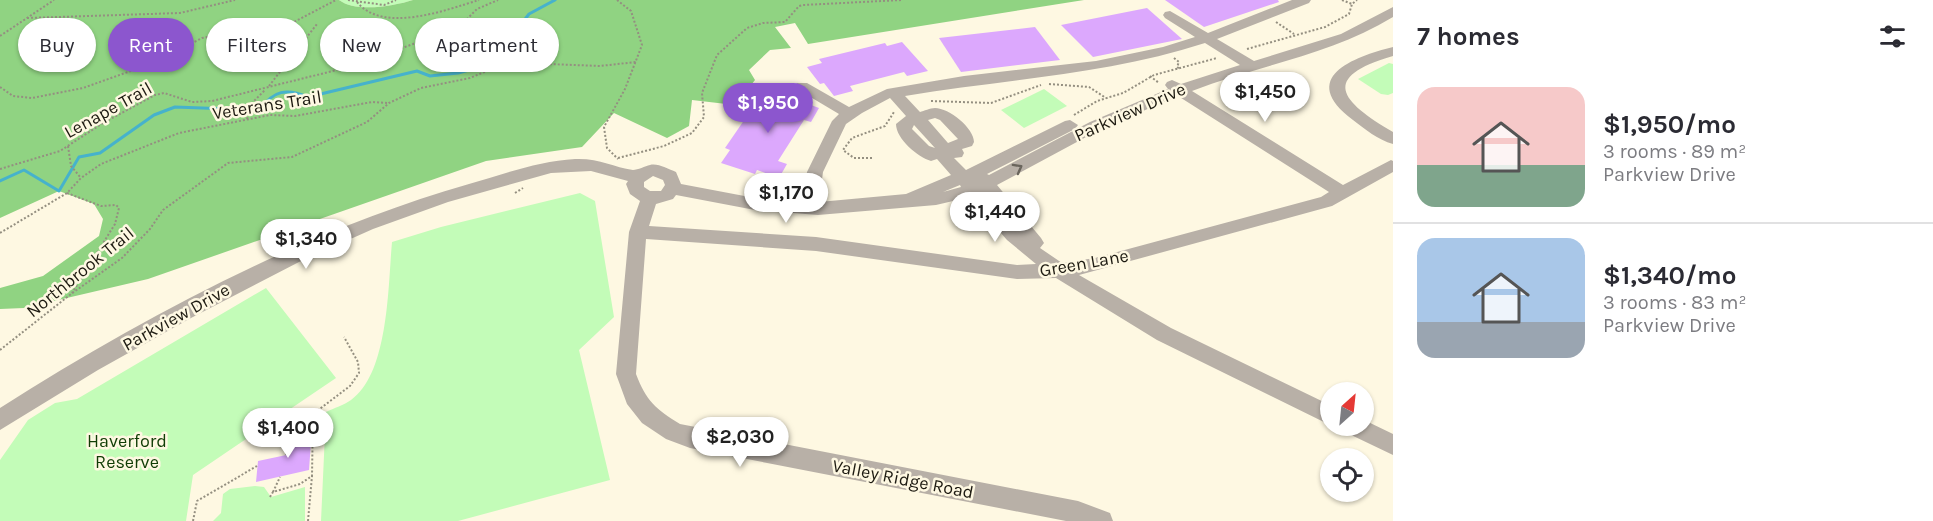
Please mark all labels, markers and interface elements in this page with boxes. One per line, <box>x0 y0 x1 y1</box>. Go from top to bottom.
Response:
chip: Buy <box>18 18 96 72</box>
chip: Rent <box>108 18 194 72</box>
chip: Filters <box>206 18 308 72</box>
chip: New <box>320 18 403 72</box>
chip: Apartment <box>415 18 559 72</box>
icon: filters <box>1876 20 1909 53</box>
text: 7 homes <box>1417 21 1520 52</box>
pin: $1,450 <box>1216 72 1314 123</box>
street label: Lenape Trail <box>60 77 156 143</box>
street label: Parkview Drive <box>1071 78 1189 146</box>
text: $1,450 <box>1234 80 1296 103</box>
pin: $1,950 <box>719 83 817 134</box>
street label: Veterans Trail <box>211 86 323 124</box>
text: $1,950 <box>737 91 799 114</box>
text: $1,950/mo <box>1603 109 1736 140</box>
icon: home <box>1465 111 1537 183</box>
text: 3 rooms · 89 m² <box>1603 140 1746 163</box>
text: Parkview Drive <box>1603 163 1736 186</box>
one-way arrow <box>1012 164 1022 175</box>
pin: $1,170 <box>737 173 835 224</box>
text: $1,170 <box>758 181 814 204</box>
pin: $1,440 <box>946 192 1044 243</box>
text: $1,440 <box>964 200 1026 223</box>
pin: $1,340 <box>257 219 355 270</box>
street label: Northbrook Trail <box>22 222 138 322</box>
text: $1,340 <box>275 227 337 250</box>
street label: Green Lane <box>1038 244 1130 282</box>
text: $1,340/mo <box>1603 260 1737 291</box>
icon: home <box>1465 262 1537 334</box>
street label: Parkview Drive <box>118 278 234 356</box>
text: 3 rooms · 83 m² <box>1603 291 1747 314</box>
text: Parkview Drive <box>1603 314 1736 337</box>
north arrow <box>1320 382 1374 436</box>
map controls <box>1320 382 1374 502</box>
pin: $1,400 <box>239 408 337 459</box>
text: $1,400 <box>256 416 320 439</box>
pin: $2,030 <box>691 417 789 468</box>
text: $2,030 <box>706 425 774 448</box>
park label: Haverford Reserve <box>87 430 167 473</box>
button: locate <box>1320 448 1374 502</box>
street label: Valley Ridge Road <box>830 455 976 503</box>

